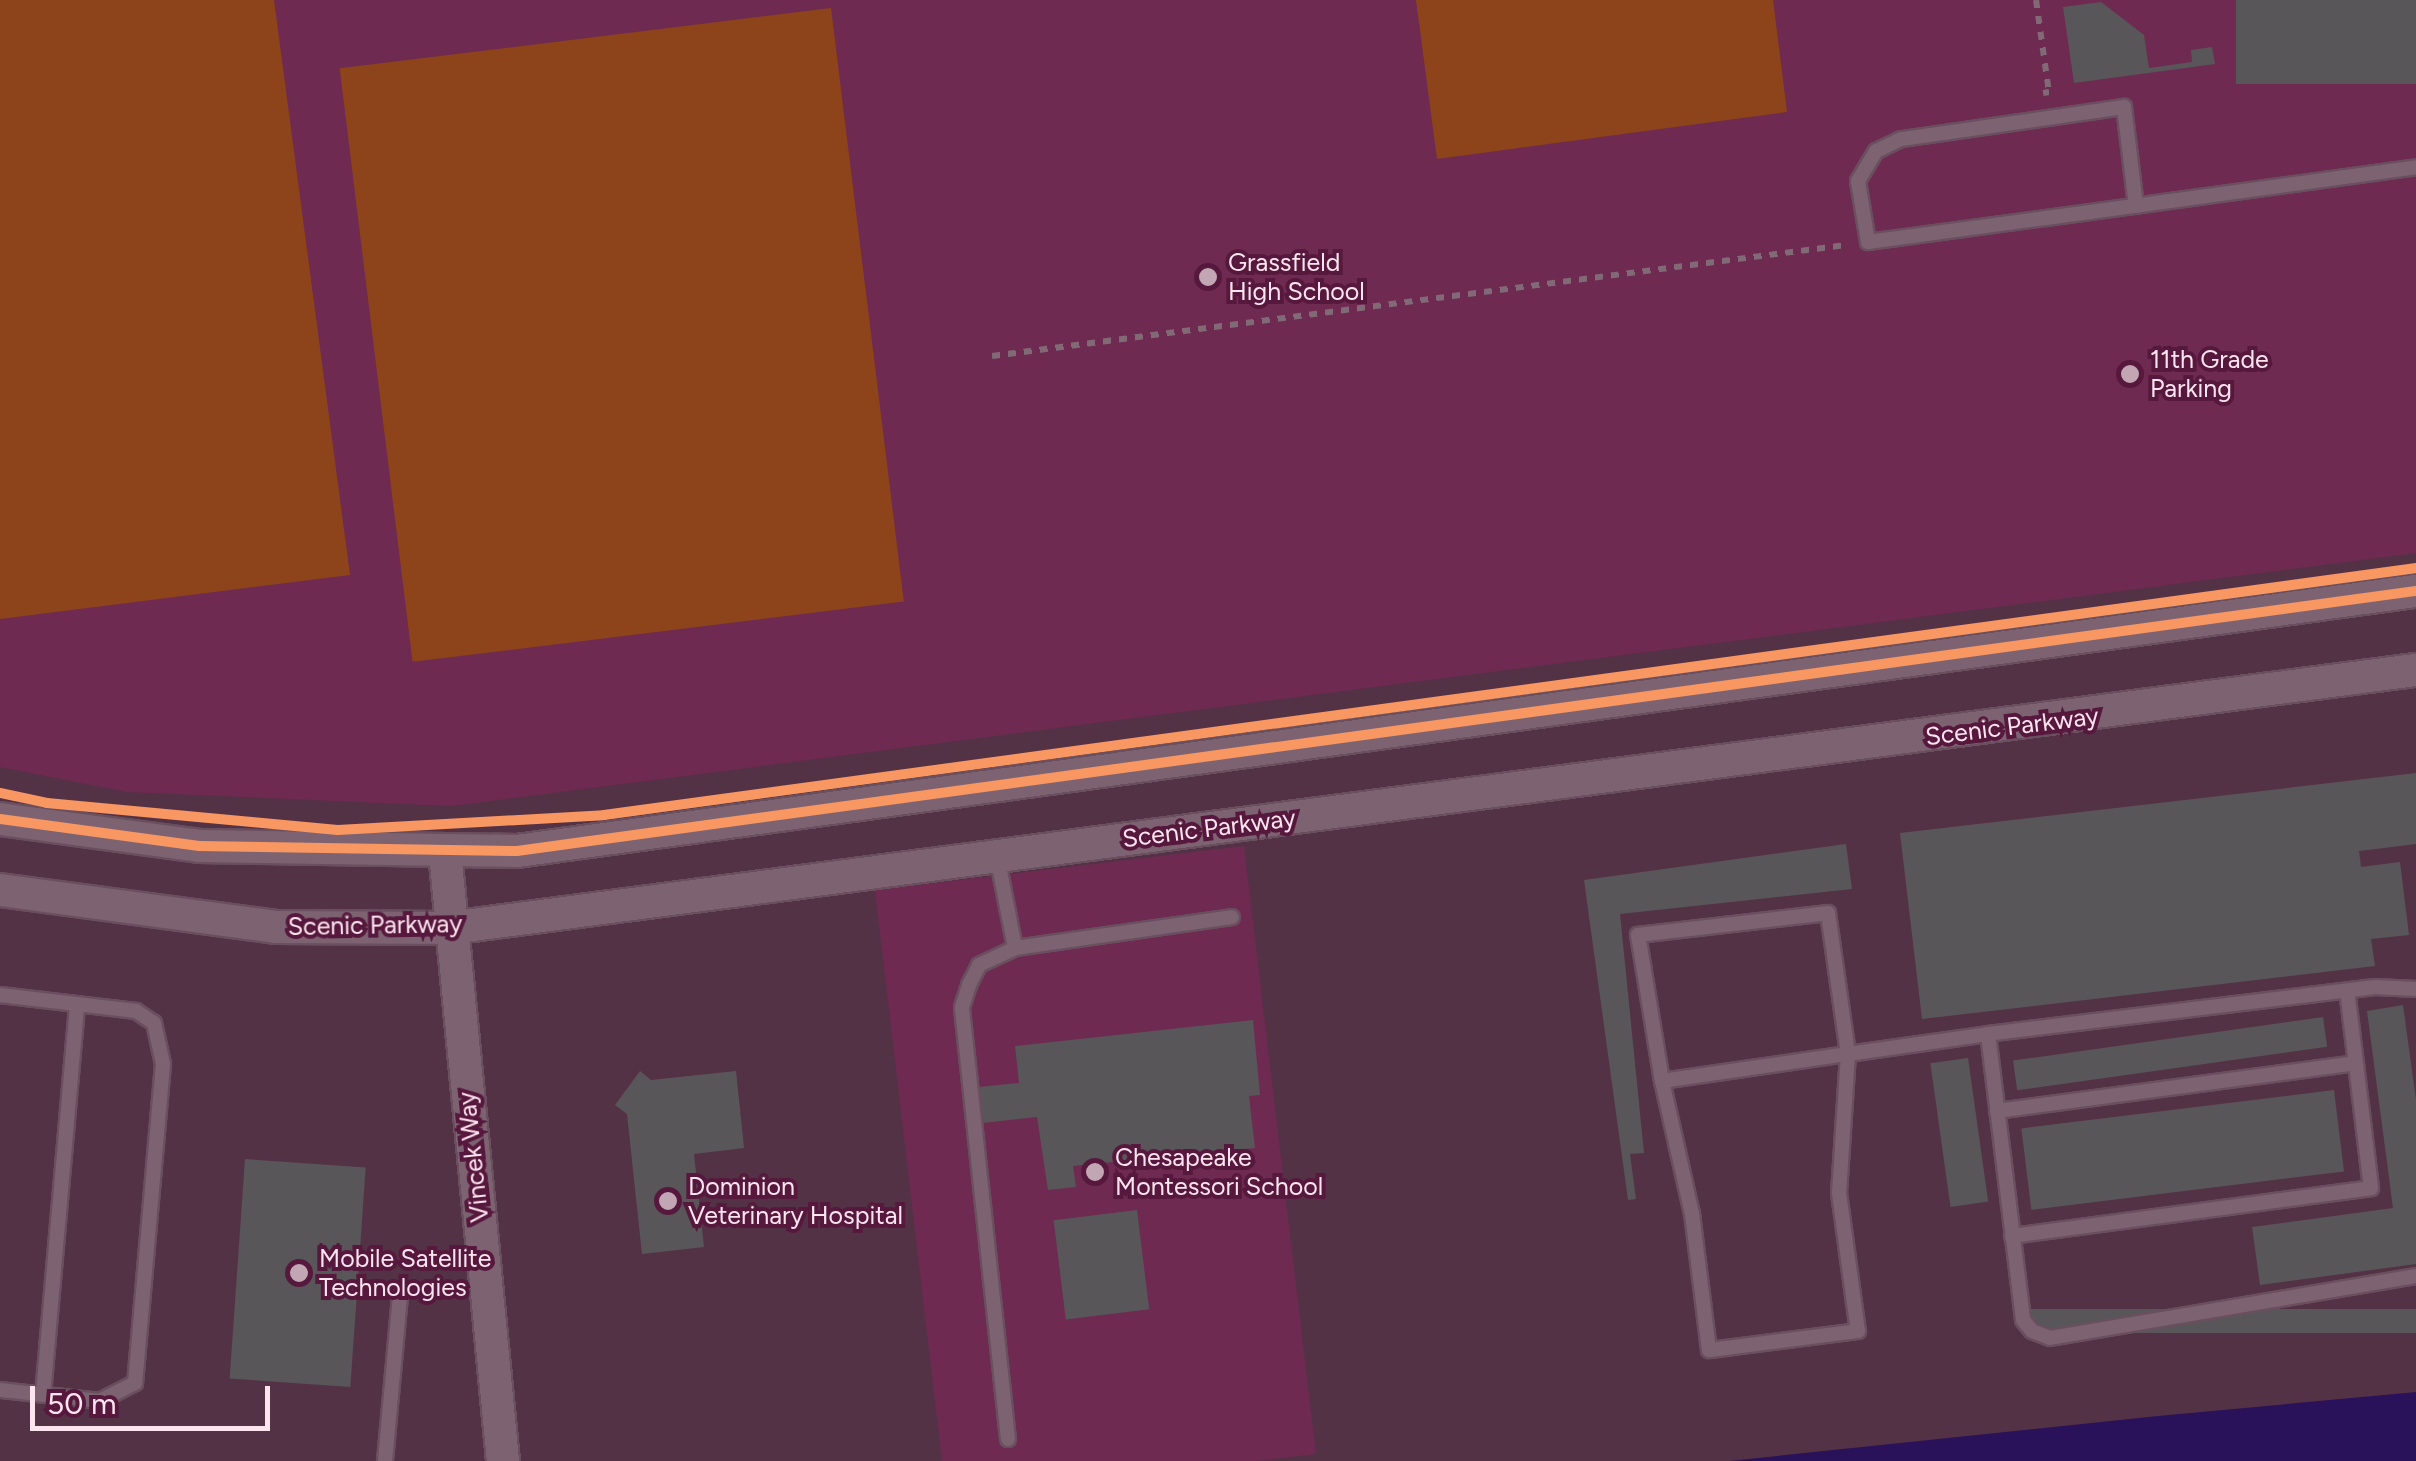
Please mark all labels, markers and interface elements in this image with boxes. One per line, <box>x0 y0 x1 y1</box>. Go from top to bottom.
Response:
place label: Grassfield High School <box>1228 248 1365 307</box>
marker: Grassfield High School <box>1197 266 1219 288</box>
place label: 11th Grade Parking <box>2150 345 2269 404</box>
marker: 11th Grade Parking <box>2119 363 2141 385</box>
street label: Scenic Parkway <box>1924 700 2100 752</box>
street label: Scenic Parkway <box>1121 802 1297 854</box>
street label: Scenic Parkway <box>287 908 463 942</box>
street label: Vincek Way <box>451 1090 495 1224</box>
place label: Chesapeake Montessori School <box>1115 1143 1323 1202</box>
marker: Chesapeake Montessori School <box>1084 1161 1106 1183</box>
place label: Dominion Veterinary Hospital <box>688 1172 903 1231</box>
marker: Dominion Veterinary Hospital <box>657 1190 679 1212</box>
place label: Mobile Satellite Technologies <box>319 1244 491 1303</box>
marker: Mobile Satellite Technologies <box>288 1262 310 1284</box>
scale bar <box>35 1366 275 1428</box>
text: 50 m <box>47 1385 116 1422</box>

